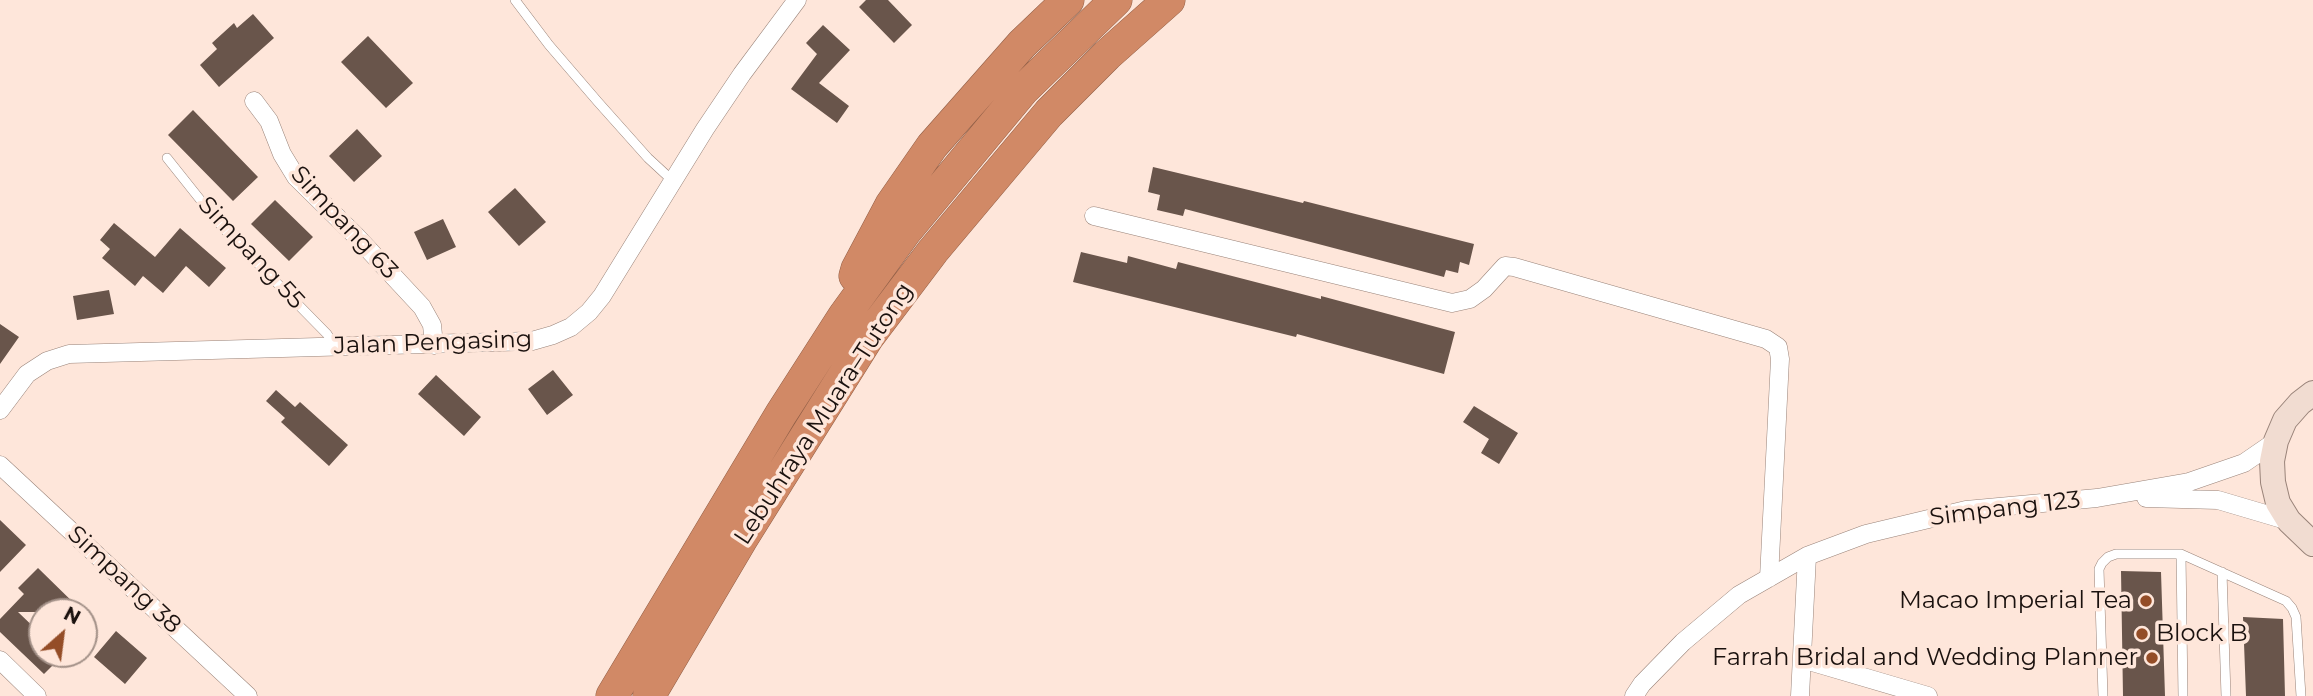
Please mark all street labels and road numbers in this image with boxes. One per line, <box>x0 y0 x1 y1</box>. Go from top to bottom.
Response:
street label: Simpang 63 <box>284 160 404 286</box>
street label: Simpang 55 <box>192 191 310 315</box>
street label: Lebuhraya Muara–Tutong <box>729 278 919 550</box>
street label: Jalan Pengasing <box>333 325 533 361</box>
street label: Simpang 123 <box>1928 485 2082 533</box>
street label: Simpang 38 <box>61 520 187 640</box>

